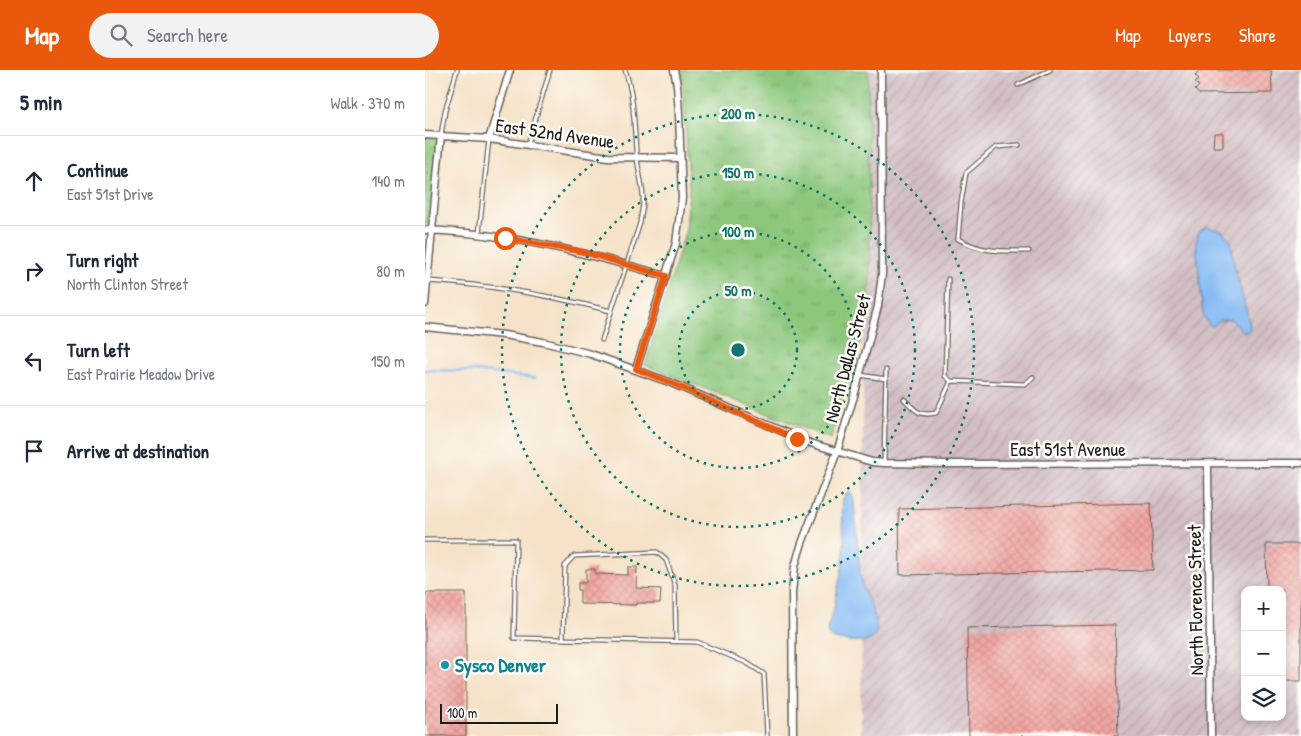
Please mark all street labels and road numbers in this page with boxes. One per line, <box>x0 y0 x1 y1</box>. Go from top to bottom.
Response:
street label: East 52nd Avenue <box>494 112 616 154</box>
street label: North Dallas Street <box>817 290 877 425</box>
street label: East 51st Avenue <box>1010 436 1126 462</box>
street label: North Florence Street <box>1181 524 1209 676</box>

